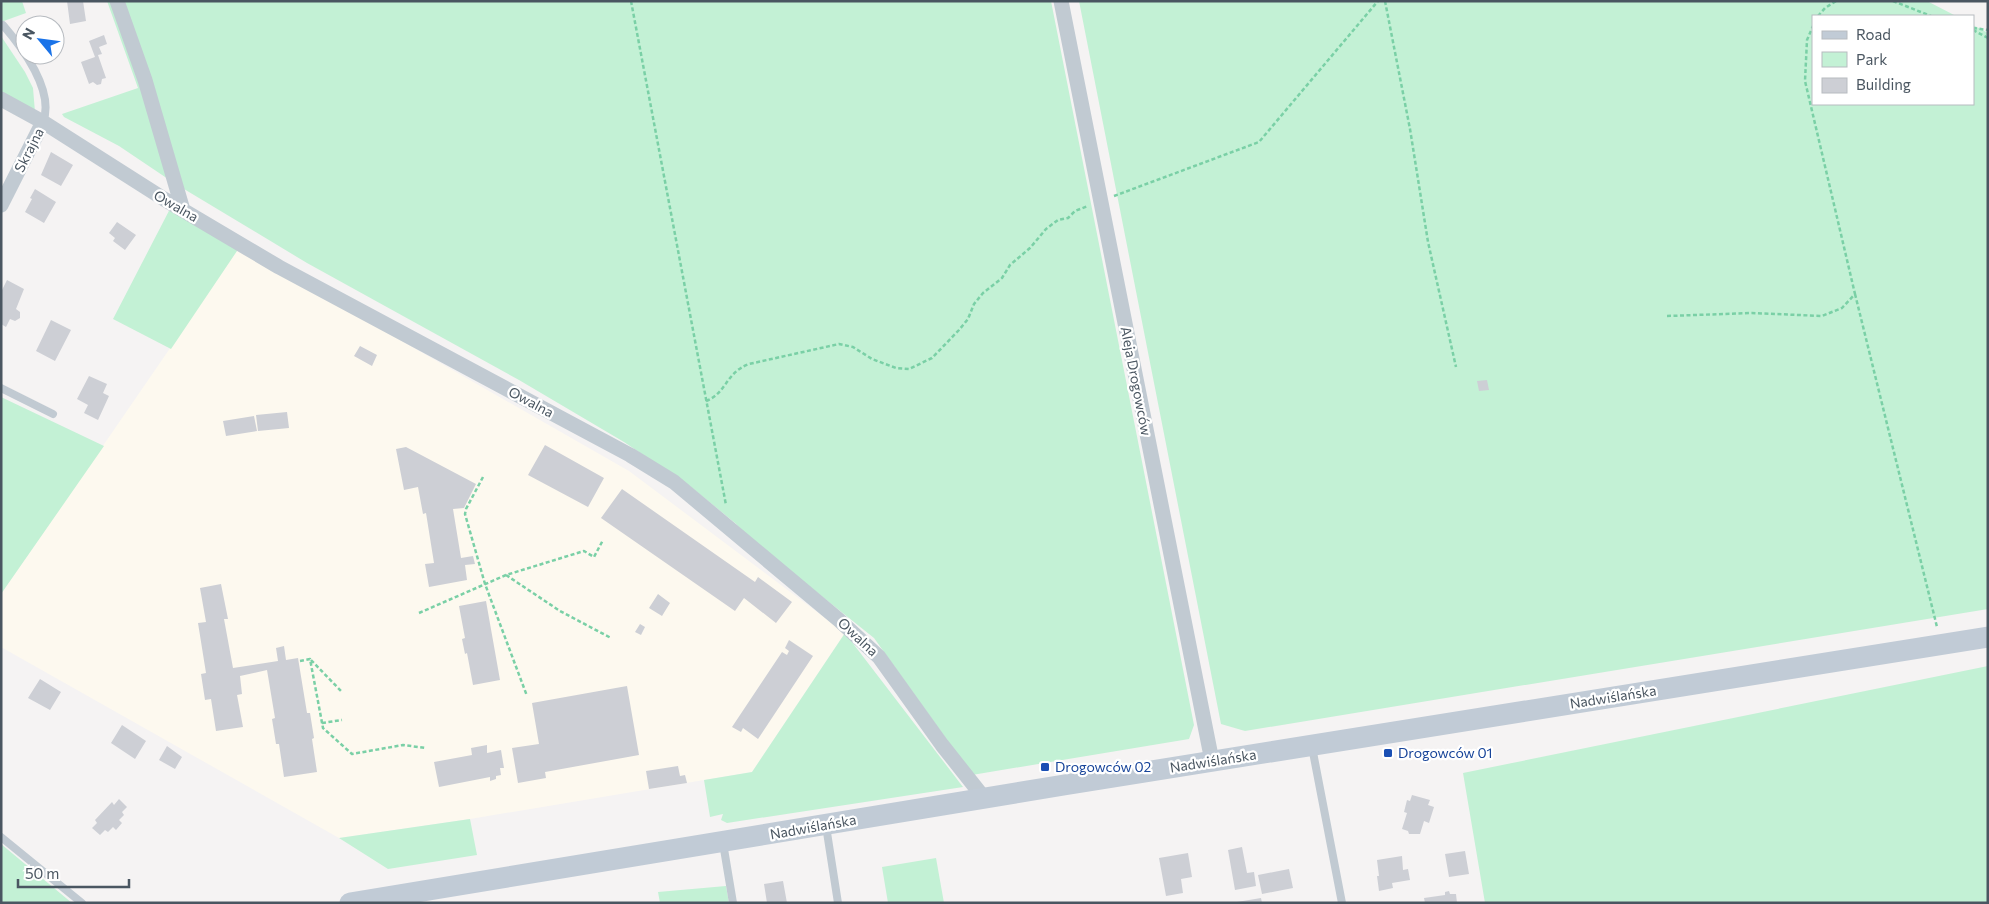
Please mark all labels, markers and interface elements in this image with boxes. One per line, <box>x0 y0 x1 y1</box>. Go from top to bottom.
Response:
north arrow <box>15 15 65 65</box>
legend <box>1812 15 1974 105</box>
text: N <box>18 25 38 42</box>
text: Road <box>1856 25 1891 43</box>
text: Park <box>1856 50 1887 68</box>
text: Building <box>1856 75 1911 93</box>
street label: Skrajna <box>10 125 47 175</box>
street label: Owalna <box>151 186 202 225</box>
street label: Aleja Drogowców <box>1118 325 1155 437</box>
street label: Owalna <box>506 383 557 421</box>
street label: Owalna <box>835 614 882 659</box>
street label: Nadwiślańska <box>1568 681 1657 712</box>
place label: Drogowców 01 <box>1398 744 1493 761</box>
street label: Nadwiślańska <box>1168 745 1257 776</box>
marker: Drogowców 01 <box>1382 747 1394 759</box>
place label: Drogowców 02 <box>1055 758 1152 775</box>
marker: Drogowców 02 <box>1039 761 1051 773</box>
street label: Nadwiślańska <box>768 811 857 842</box>
scale bar <box>18 856 129 888</box>
text: 50 m <box>25 864 59 882</box>

